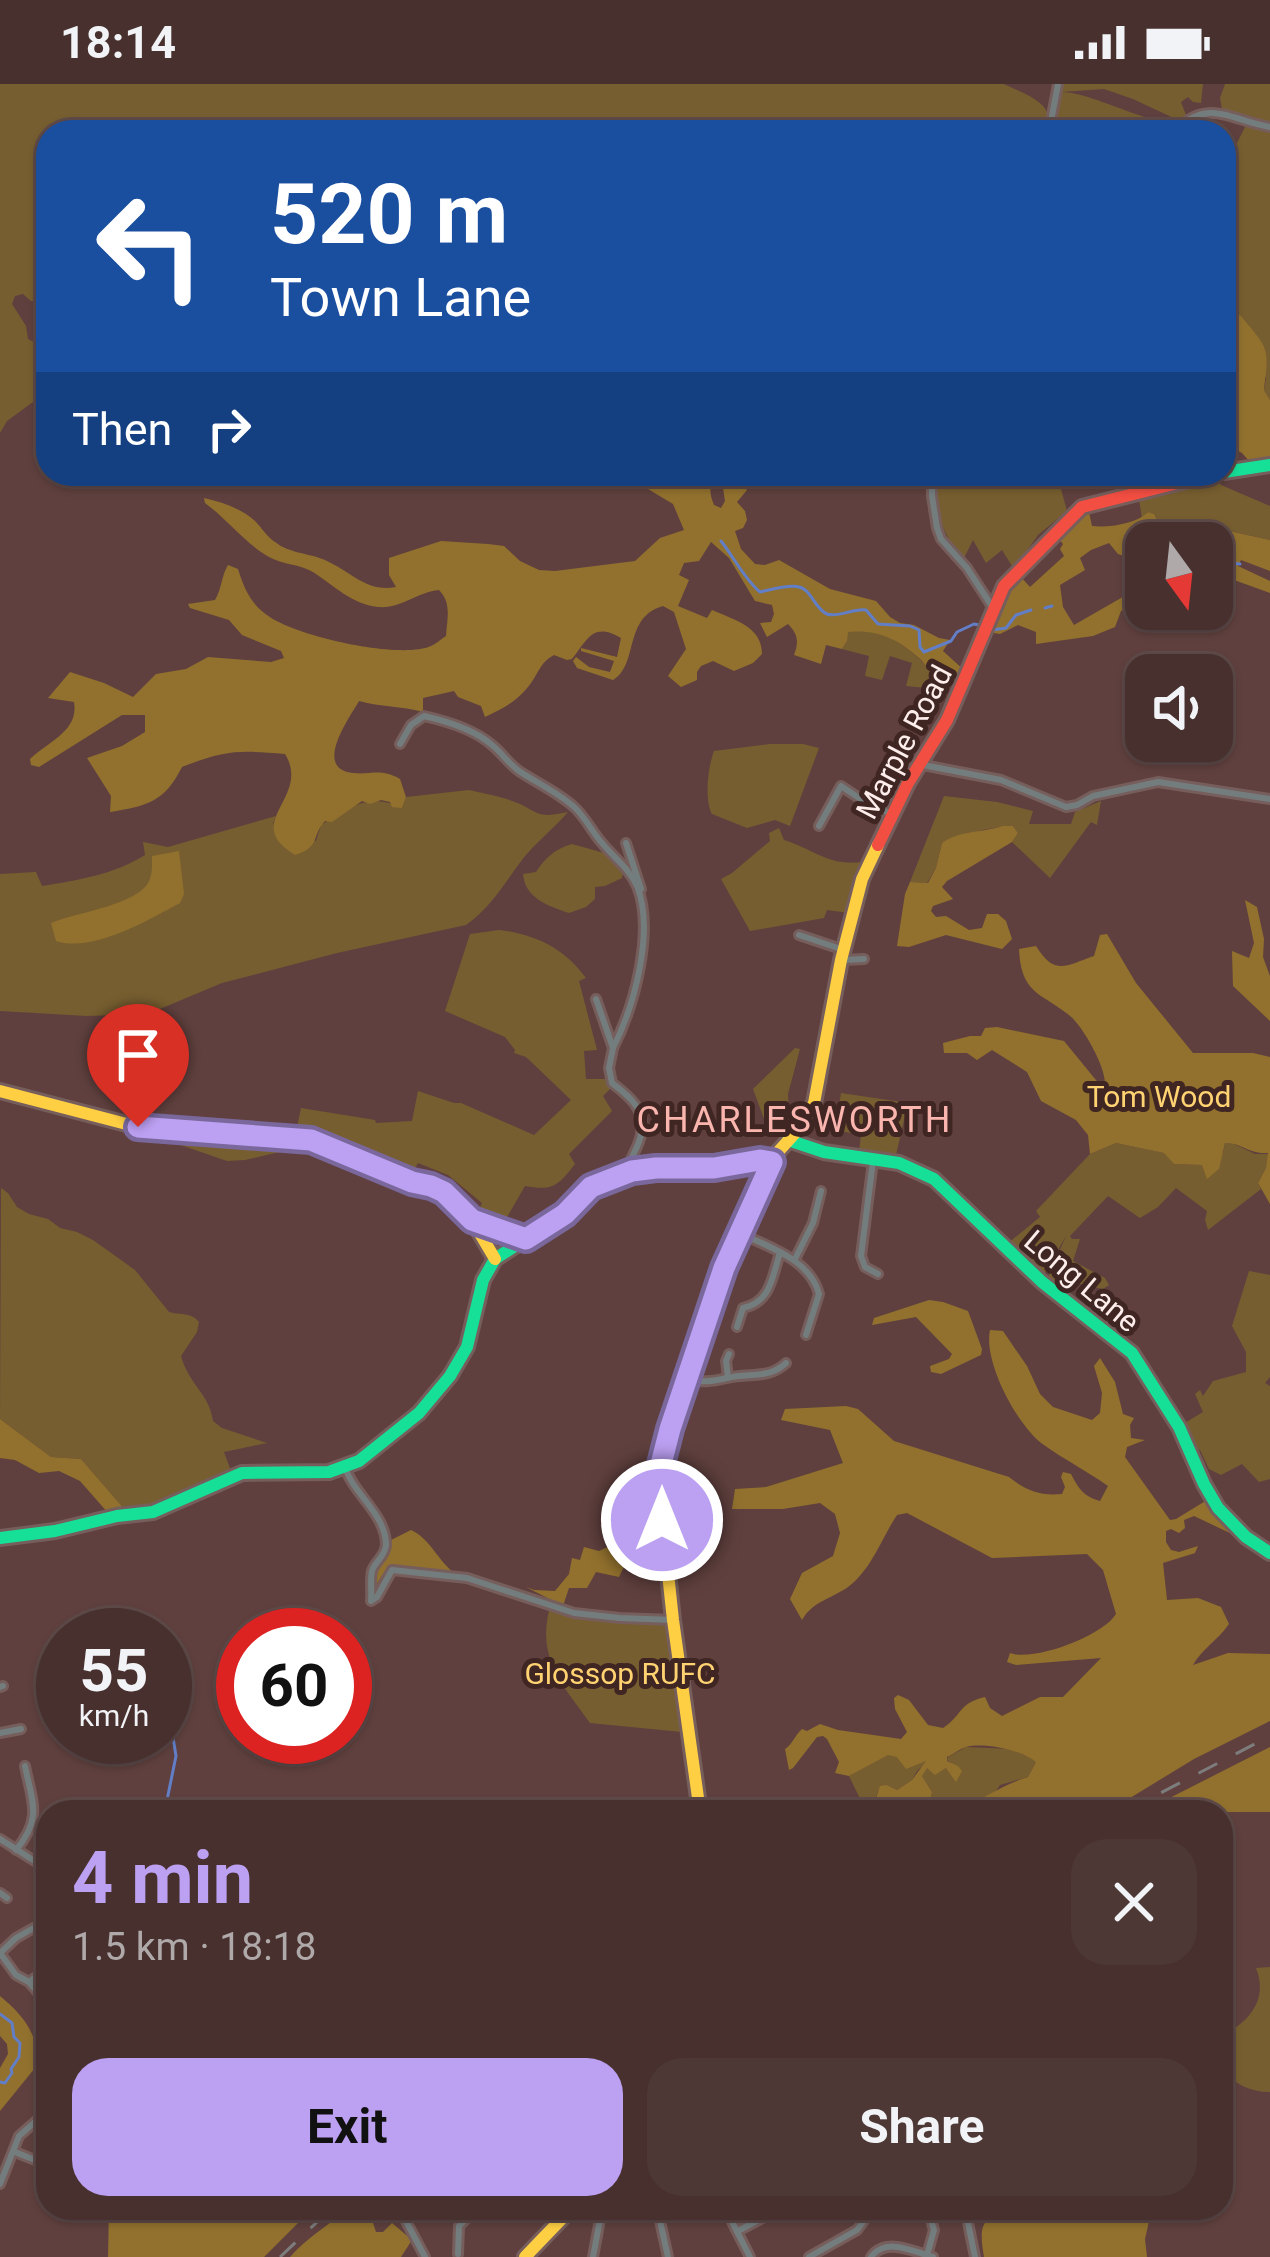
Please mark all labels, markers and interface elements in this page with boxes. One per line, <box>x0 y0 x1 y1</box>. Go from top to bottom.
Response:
text: 18:14 <box>60 16 176 69</box>
text: 520 m <box>270 165 508 264</box>
icon: left <box>72 168 228 324</box>
text: Town Lane <box>270 266 531 329</box>
icon: right <box>196 396 262 462</box>
text: Then <box>72 403 172 456</box>
north arrow <box>1125 522 1233 630</box>
map controls <box>1125 522 1233 762</box>
button: sound <box>1125 654 1233 762</box>
street label: Marple Road <box>849 659 959 825</box>
pin <box>87 1004 189 1127</box>
icon: arrive <box>105 1022 171 1088</box>
park label: Tom Wood <box>1087 1079 1231 1114</box>
district label: CHARLESWORTH <box>637 1099 953 1141</box>
street label: Long Lane <box>1017 1223 1147 1339</box>
position arrow <box>599 1457 725 1583</box>
speed limit sign: 60 <box>216 1608 372 1764</box>
text: 55 <box>80 1635 148 1706</box>
park label: Glossop RUFC <box>524 1656 716 1691</box>
text: km/h <box>79 1698 149 1733</box>
text: 4 min <box>72 1836 253 1921</box>
button: close <box>1071 1839 1197 1965</box>
text: 1.5 km · 18:18 <box>72 1924 316 1970</box>
button: Exit <box>72 2058 623 2196</box>
button: Share <box>647 2058 1197 2196</box>

